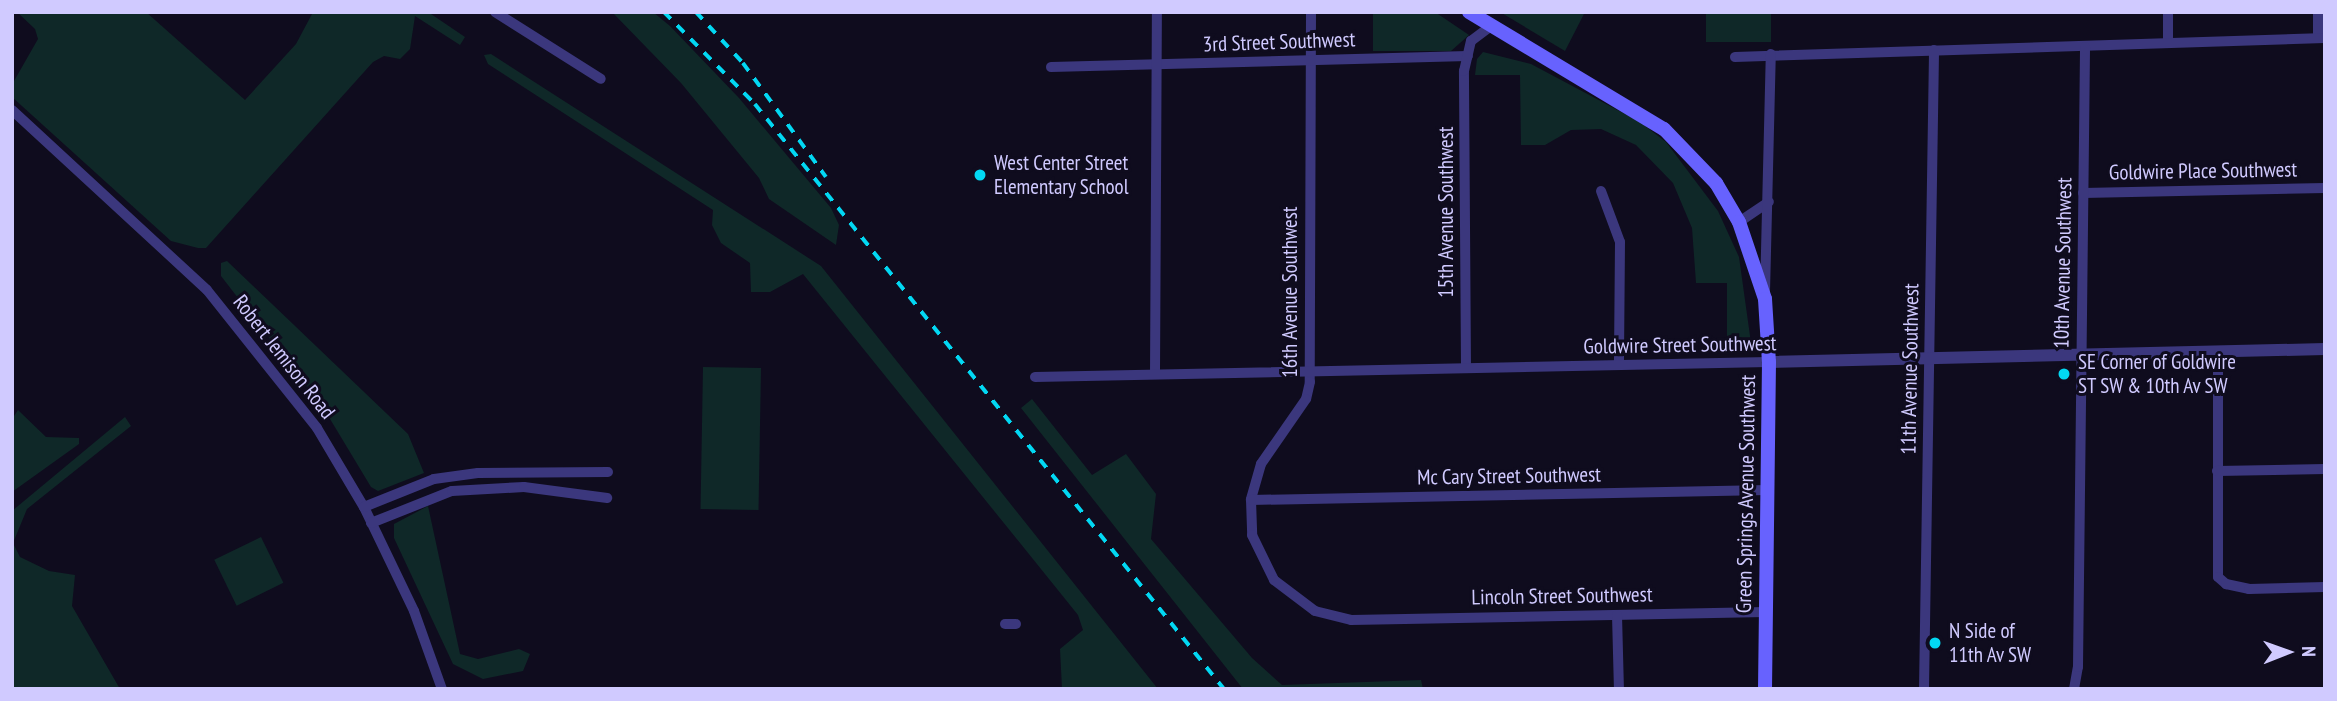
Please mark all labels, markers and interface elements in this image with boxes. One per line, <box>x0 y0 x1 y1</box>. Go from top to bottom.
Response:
street label: 3rd Street Southwest <box>1202 27 1356 57</box>
street label: 15th Avenue Southwest <box>1433 126 1459 298</box>
place label: West Center Street Elementary School <box>994 150 1129 200</box>
street label: Goldwire Place Southwest <box>2109 157 2297 185</box>
marker: West Center Street Elementary School <box>972 167 988 183</box>
street label: 10th Avenue Southwest <box>2049 177 2077 349</box>
street label: 16th Avenue Southwest <box>1277 206 1303 378</box>
street label: 11th Avenue Southwest <box>1896 283 1924 455</box>
street label: Robert Jemison Road <box>228 290 340 424</box>
street label: Goldwire Street Southwest <box>1583 331 1777 359</box>
place label: SE Corner of Goldwire ST SW & 10th Av SW <box>2078 349 2236 399</box>
marker: SE Corner of Goldwire ST SW & 10th Av SW <box>2056 366 2072 382</box>
street label: Green Springs Avenue Southwest <box>1731 374 1761 614</box>
street label: Mc Cary Street Southwest <box>1416 462 1602 490</box>
street label: Lincoln Street Southwest <box>1471 582 1653 610</box>
north arrow <box>2253 617 2323 687</box>
place label: N Side of 11th Av SW <box>1949 618 2032 668</box>
marker: N Side of 11th Av SW <box>1927 635 1943 651</box>
text: N <box>2297 646 2321 657</box>

